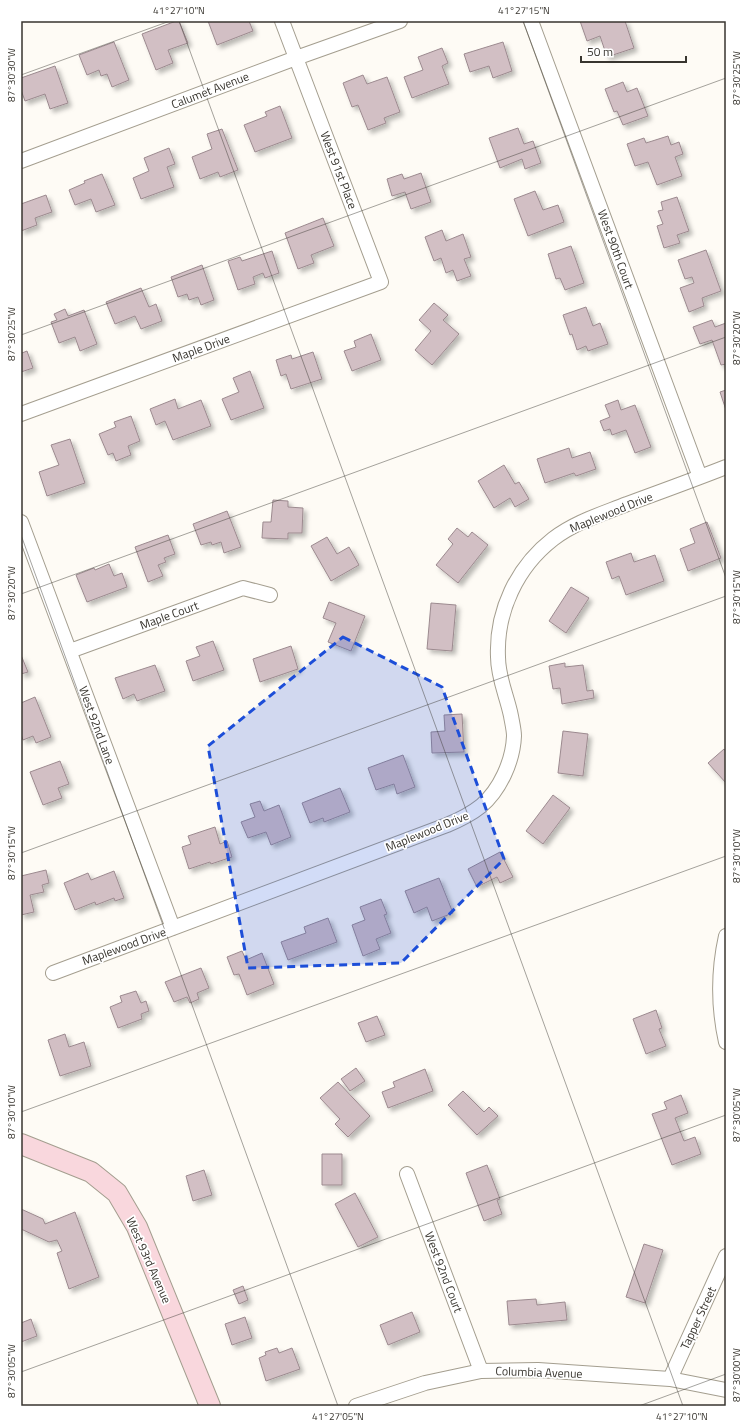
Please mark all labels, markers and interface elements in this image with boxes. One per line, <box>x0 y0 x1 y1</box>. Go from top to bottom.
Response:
text: 41°27'10"N <box>153 3 205 18</box>
text: 41°27'15"N <box>498 3 550 18</box>
scale bar <box>581 38 686 64</box>
text: 50 m <box>587 42 613 61</box>
text: 87°30'30"W <box>4 48 19 102</box>
text: 87°30'25"W <box>729 51 744 105</box>
street label: Calumet Avenue <box>168 66 252 114</box>
street label: West 91st Place <box>315 128 363 212</box>
street label: West 90th Court <box>593 207 639 292</box>
text: 87°30'25"W <box>4 307 19 361</box>
text: 87°30'20"W <box>729 311 744 365</box>
street label: Maple Drive <box>169 329 233 367</box>
street label: Maplewood Drive <box>567 487 655 537</box>
text: 87°30'20"W <box>4 566 19 620</box>
text: 87°30'15"W <box>729 570 744 624</box>
street label: Maple Court <box>137 595 202 634</box>
street label: West 92nd Lane <box>74 683 120 767</box>
street label: Maplewood Drive <box>383 806 471 856</box>
text: 87°30'15"W <box>4 826 19 880</box>
text: 87°30'10"W <box>729 829 744 883</box>
street label: Maplewood Drive <box>79 922 169 970</box>
text: 87°30'10"W <box>4 1085 19 1139</box>
text: 87°30'05"W <box>729 1088 744 1142</box>
street label: West 93rd Avenue <box>121 1214 177 1306</box>
street label: West 92nd Court <box>420 1229 468 1316</box>
street label: Tapper Street <box>675 1283 721 1353</box>
text: 87°30'05"W <box>4 1344 19 1398</box>
text: 87°30'00"W <box>729 1348 744 1402</box>
street label: Columbia Avenue <box>495 1361 583 1383</box>
text: 41°27'05"N <box>312 1409 364 1424</box>
text: 41°27'10"N <box>656 1409 708 1424</box>

